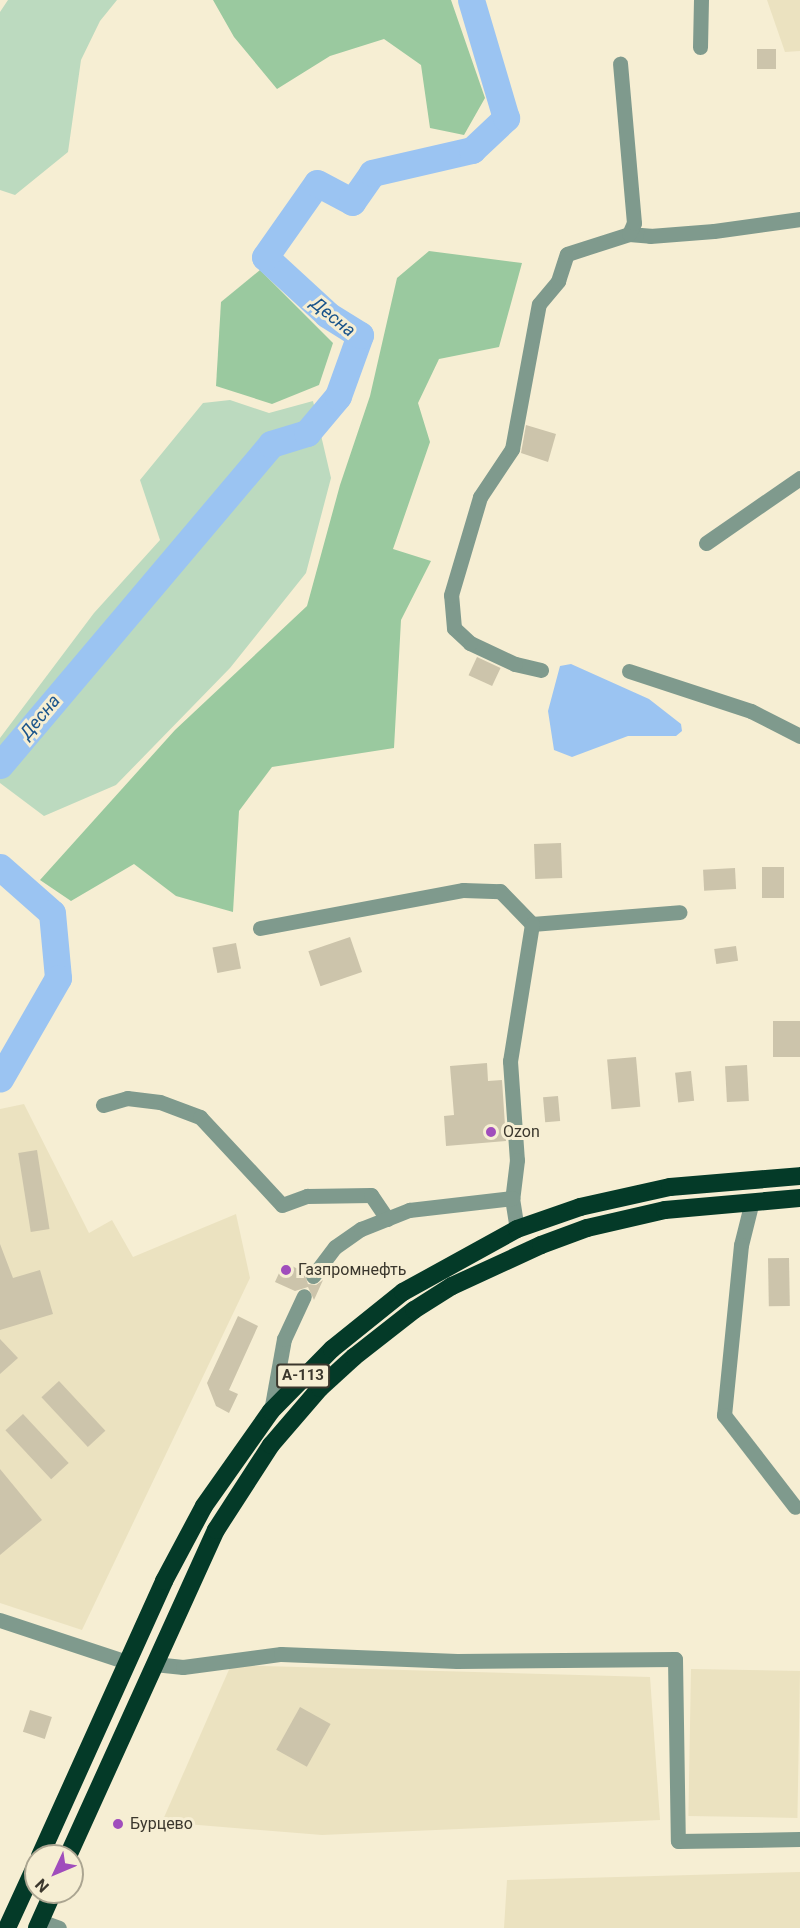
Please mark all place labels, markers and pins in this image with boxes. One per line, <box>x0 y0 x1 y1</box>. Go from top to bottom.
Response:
place label: Ozon <box>503 1122 540 1142</box>
marker: Ozon <box>484 1125 498 1139</box>
place label: Газпромнефть <box>298 1260 406 1280</box>
marker: Газпромнефть <box>279 1263 293 1277</box>
place label: Бурцево <box>130 1814 193 1834</box>
marker: Бурцево <box>111 1817 125 1831</box>

